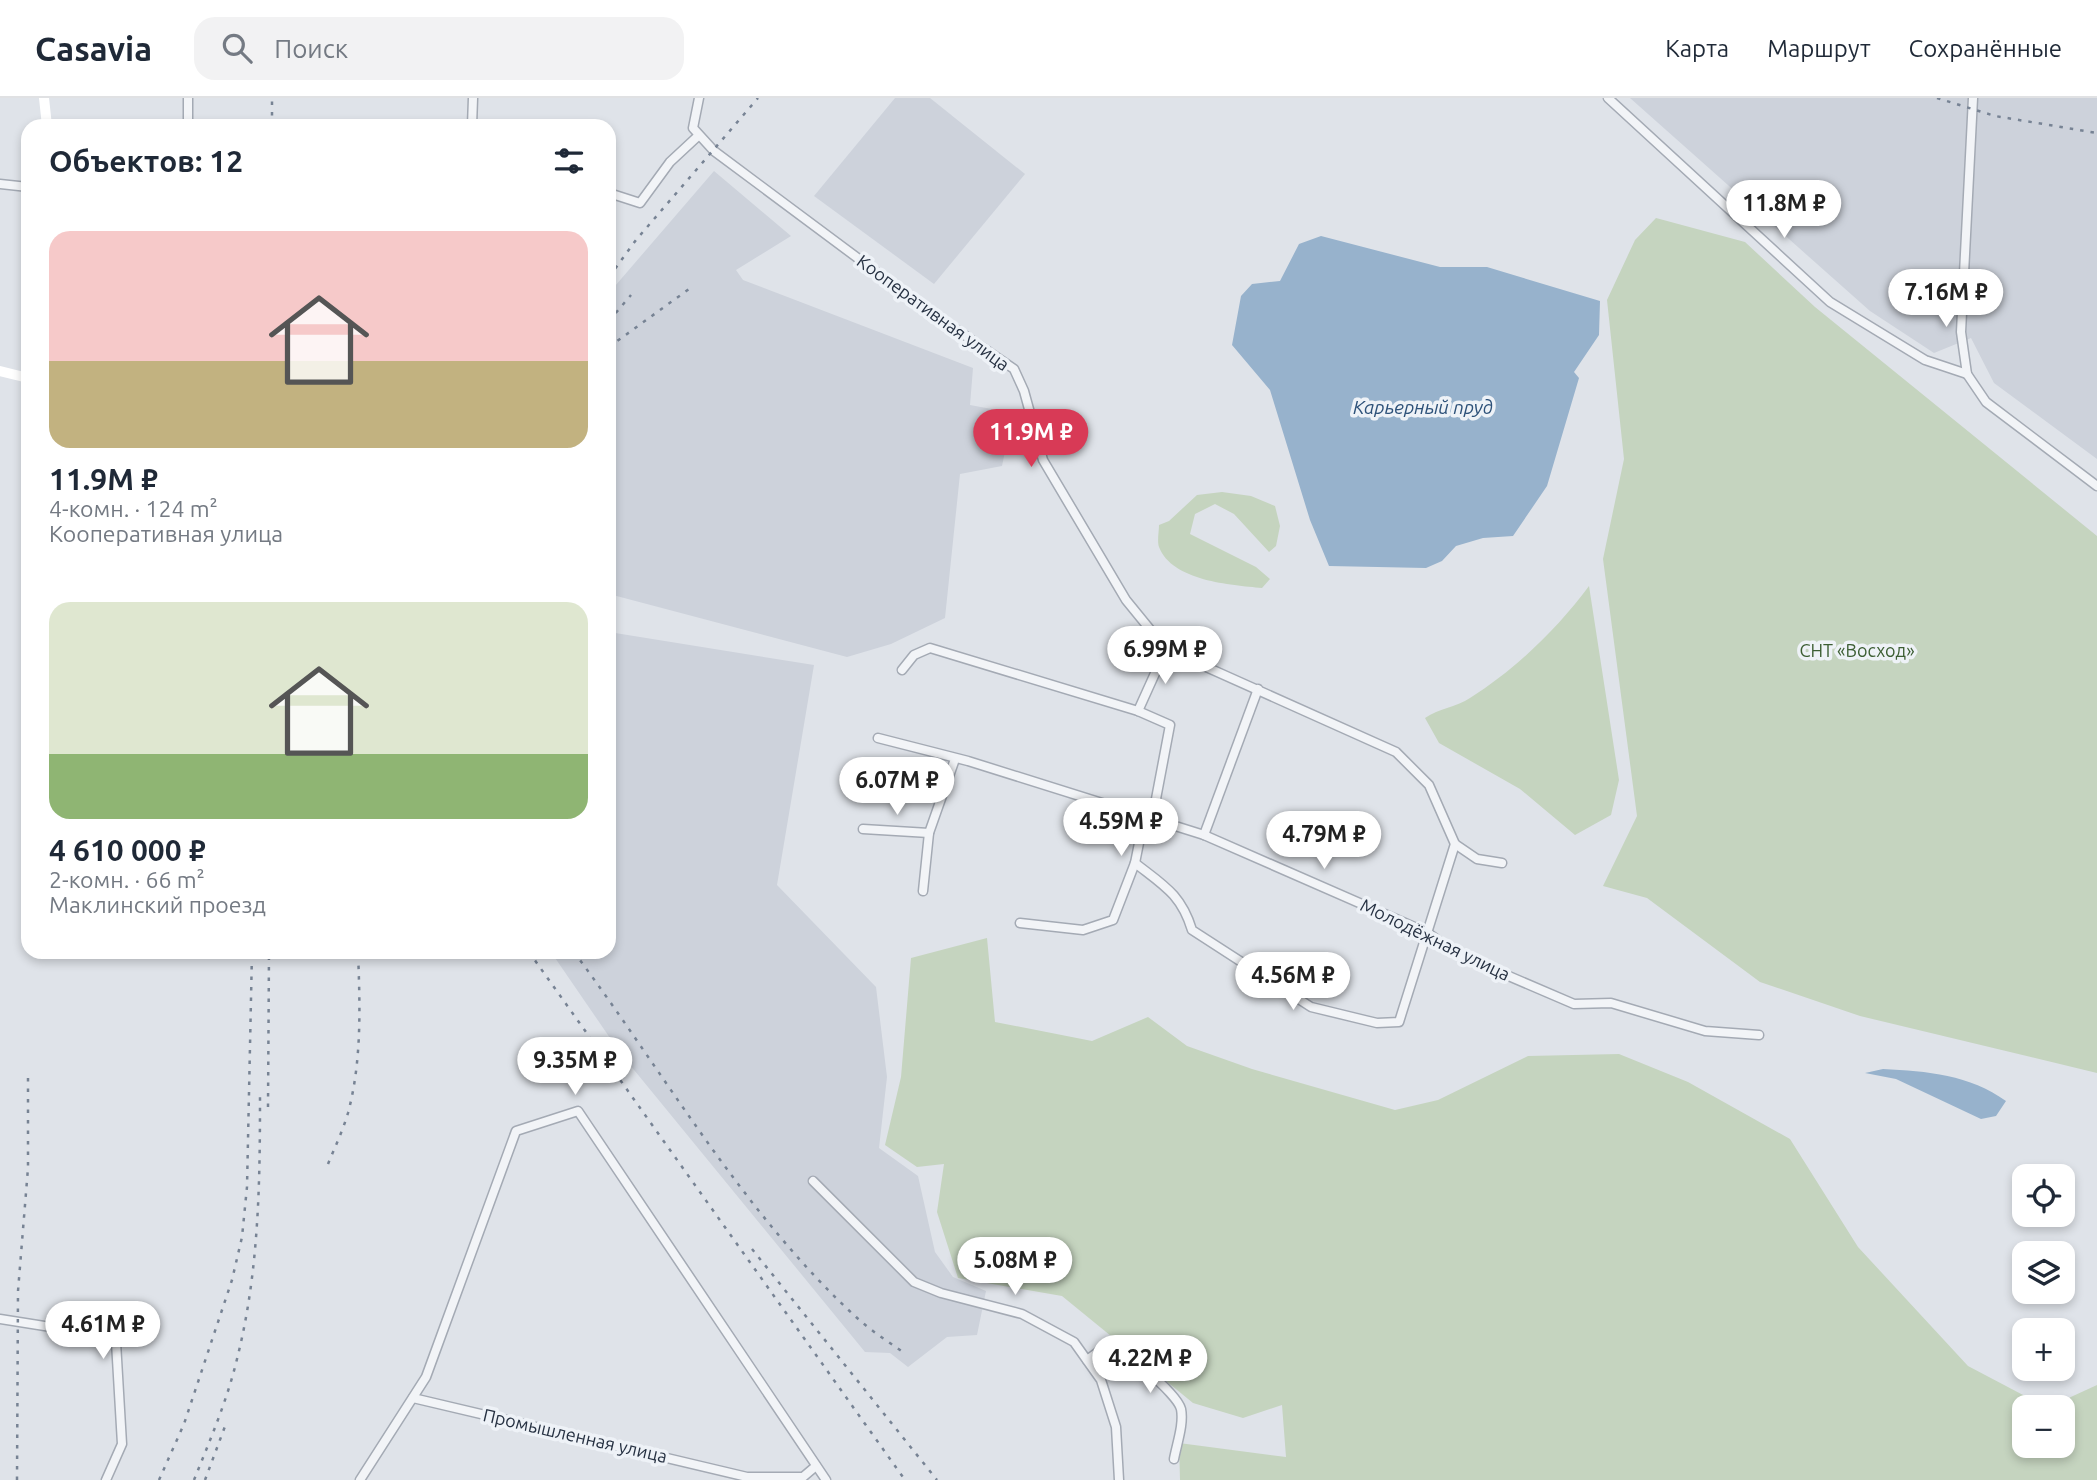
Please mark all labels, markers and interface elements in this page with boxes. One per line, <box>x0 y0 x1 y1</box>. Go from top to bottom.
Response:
search box <box>194 17 684 80</box>
icon: search <box>218 29 256 67</box>
text: Casavia <box>35 30 152 67</box>
text: Поиск <box>274 34 348 63</box>
text: Карта <box>1665 35 1729 62</box>
text: Маршрут <box>1767 35 1871 62</box>
text: Сохранённые <box>1909 35 2062 62</box>
icon: filters <box>550 142 588 180</box>
text: Объектов: 12 <box>49 144 243 178</box>
pin: 11.8M ₽ <box>1719 180 1849 240</box>
text: 11.8M ₽ <box>1742 190 1826 215</box>
street label: Кооперативная улица <box>854 250 1014 374</box>
pin: 7.16M ₽ <box>1881 270 2011 329</box>
icon: home <box>256 277 382 403</box>
text: 7.16M ₽ <box>1904 279 1988 304</box>
water label: Карьерный пруд <box>1353 396 1493 418</box>
pin: 11.9M ₽ <box>966 410 1096 469</box>
text: 11.9M ₽ <box>989 419 1073 444</box>
text: 11.9M ₽ <box>49 462 158 496</box>
text: 4-комн. · 124 m² <box>49 496 218 521</box>
text: Кооперативная улица <box>49 521 283 546</box>
pin: 6.99M ₽ <box>1100 626 1230 686</box>
text: 6.99M ₽ <box>1123 636 1207 661</box>
park label: СНТ «Восход» <box>1799 640 1915 660</box>
icon: home <box>256 648 382 774</box>
pin: 6.07M ₽ <box>832 758 962 817</box>
text: 6.07M ₽ <box>855 767 939 792</box>
pin: 4.59M ₽ <box>1056 798 1186 858</box>
text: 4.59M ₽ <box>1079 808 1163 833</box>
pin: 4.79M ₽ <box>1259 812 1389 871</box>
text: 4.79M ₽ <box>1282 821 1366 846</box>
text: 4 610 000 ₽ <box>49 833 206 867</box>
text: 2-комн. · 66 m² <box>49 867 205 892</box>
text: Маклинский проезд <box>49 892 266 917</box>
street label: Молодёжная улица <box>1357 894 1513 984</box>
pin: 4.56M ₽ <box>1228 953 1358 1012</box>
text: 4.56M ₽ <box>1251 962 1335 987</box>
pin: 9.35M ₽ <box>510 1038 640 1097</box>
text: 9.35M ₽ <box>533 1047 617 1072</box>
map controls <box>2012 1164 2075 1458</box>
button: locate <box>2012 1164 2075 1227</box>
pin: 5.08M ₽ <box>950 1238 1080 1297</box>
button: layers <box>2012 1241 2075 1304</box>
text: 5.08M ₽ <box>973 1247 1057 1272</box>
pin: 4.61M ₽ <box>38 1302 168 1361</box>
text: 4.61M ₽ <box>61 1311 145 1336</box>
button: + <box>2012 1318 2075 1381</box>
pin: 4.22M ₽ <box>1085 1336 1215 1395</box>
text: 4.22M ₽ <box>1108 1345 1192 1370</box>
button: − <box>2012 1395 2075 1458</box>
street label: Промышленная улица <box>481 1404 669 1466</box>

